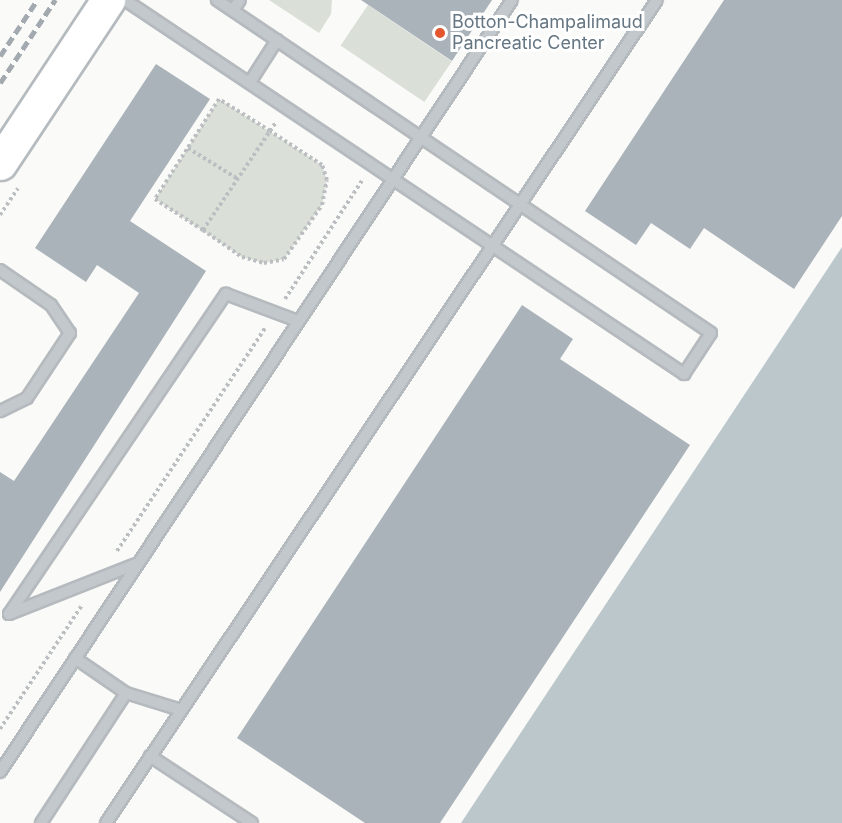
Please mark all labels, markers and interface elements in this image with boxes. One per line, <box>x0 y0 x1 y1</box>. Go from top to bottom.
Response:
place label: Botton-Champalimaud Pancreatic Center <box>452 12 643 54</box>
marker: Botton-Champalimaud Pancreatic Center <box>433 26 447 40</box>

